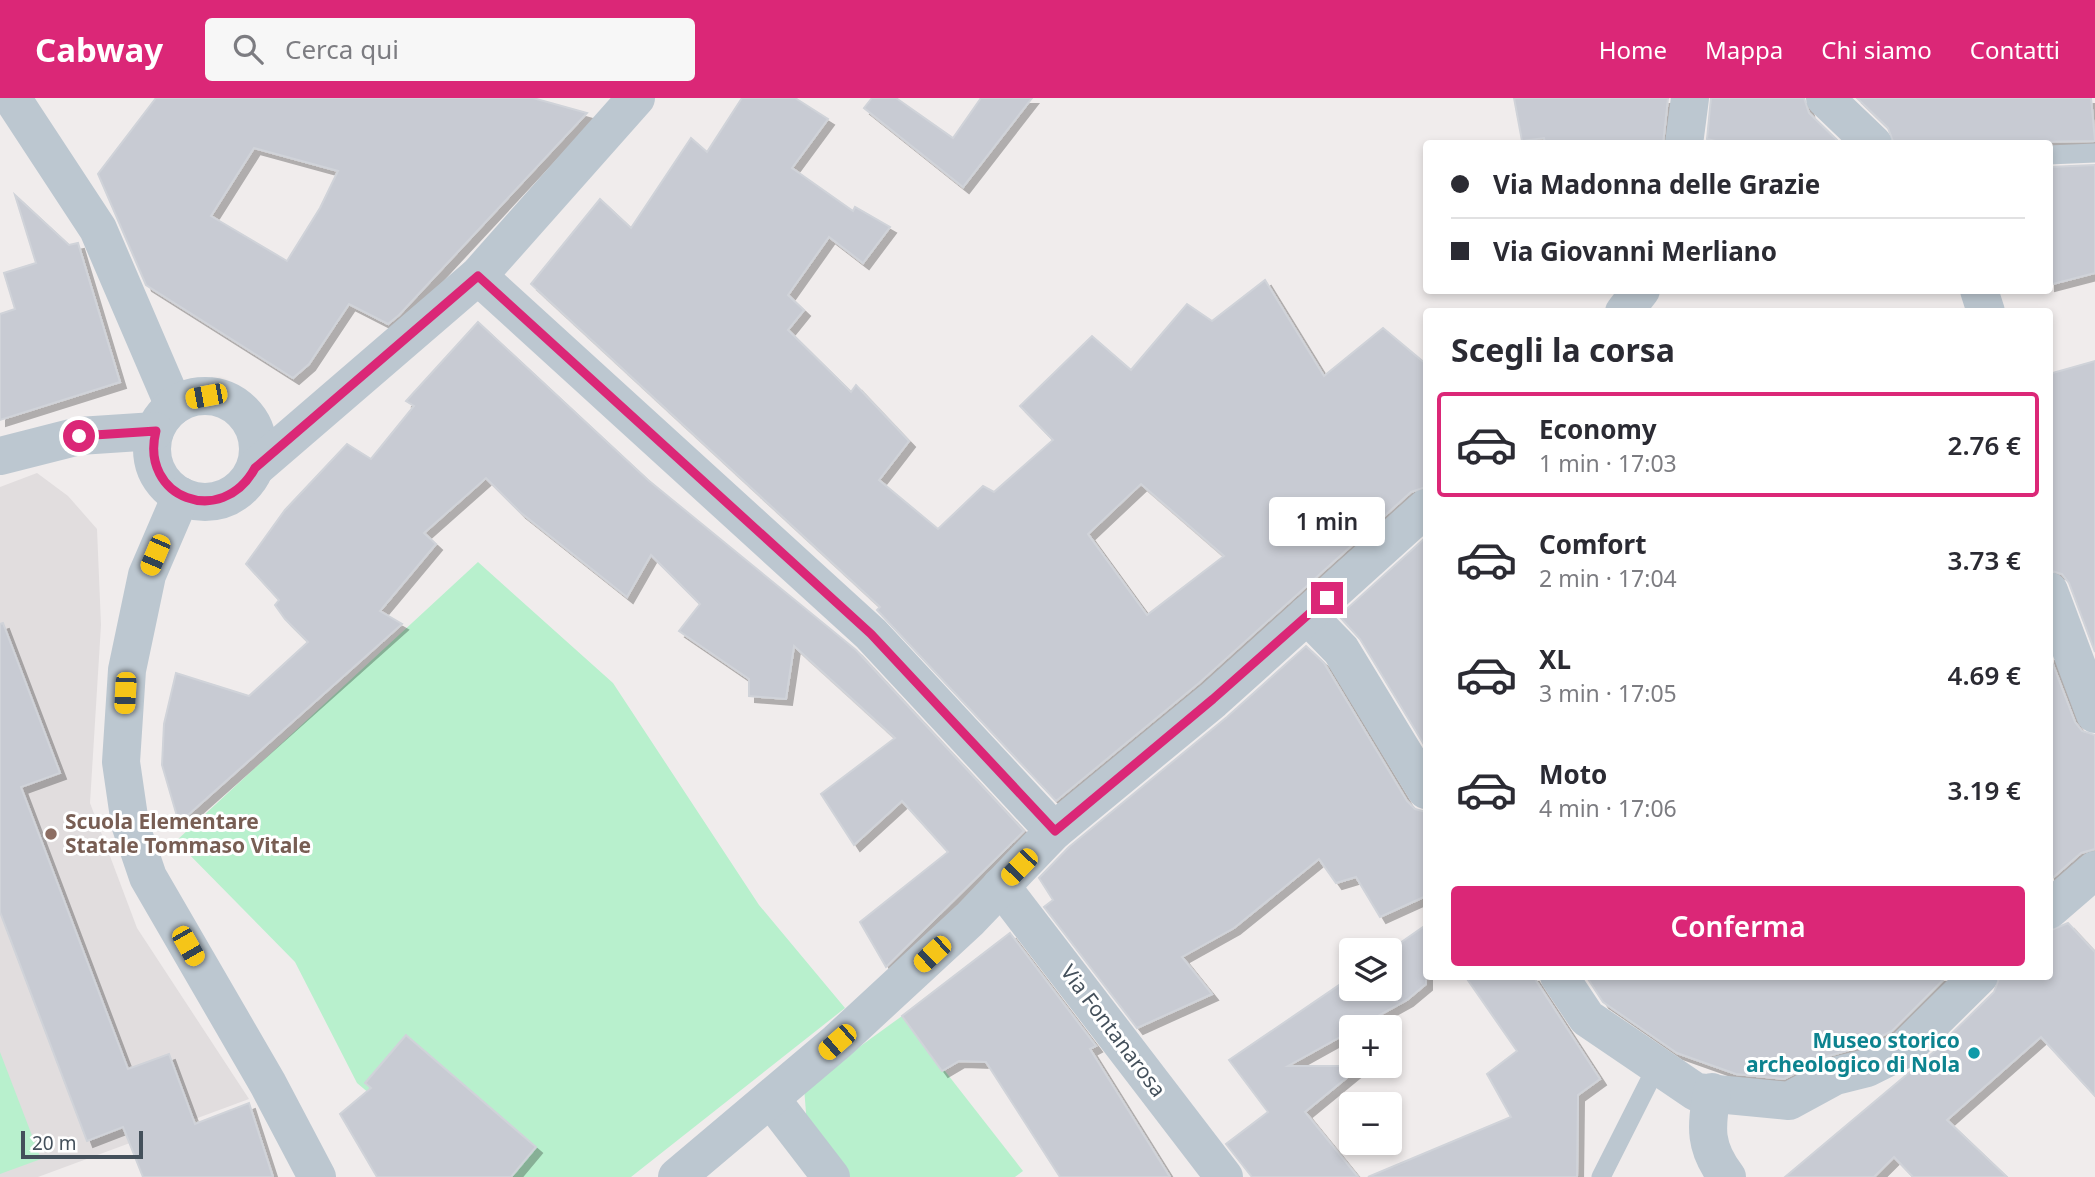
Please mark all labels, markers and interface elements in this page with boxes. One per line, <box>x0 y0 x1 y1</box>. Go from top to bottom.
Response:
search box <box>205 18 695 81</box>
text: Cabway <box>35 27 163 72</box>
icon: search <box>229 30 267 68</box>
text: Cerca qui <box>285 31 399 67</box>
text: Home <box>1599 33 1667 66</box>
text: Mappa <box>1705 33 1783 66</box>
text: Chi siamo <box>1821 33 1932 66</box>
text: Contatti <box>1970 33 2060 66</box>
text: Via Madonna delle Grazie <box>1493 166 1820 202</box>
text: Via Giovanni Merliano <box>1493 233 1777 269</box>
text: Scegli la corsa <box>1451 328 1675 371</box>
car <box>184 382 229 410</box>
text: Economy <box>1539 411 1657 447</box>
icon: car <box>1455 413 1518 476</box>
route start <box>63 420 95 452</box>
text: 2.76 € <box>1948 427 2021 463</box>
text: 1 min · 17:03 <box>1539 447 1677 479</box>
callout: 1 min <box>1269 496 1385 546</box>
text: 1 min <box>1296 505 1358 537</box>
text: Comfort <box>1539 526 1647 562</box>
icon: car <box>1455 528 1518 591</box>
car <box>138 532 173 578</box>
text: 3.73 € <box>1948 542 2021 578</box>
text: 2 min · 17:04 <box>1539 562 1677 594</box>
route end <box>1311 582 1343 614</box>
text: XL <box>1539 641 1571 677</box>
icon: car <box>1455 643 1518 706</box>
text: 4.69 € <box>1948 657 2021 693</box>
car <box>114 671 137 715</box>
text: 3 min · 17:05 <box>1539 677 1677 709</box>
text: Moto <box>1539 756 1607 792</box>
icon: car <box>1455 758 1518 821</box>
text: 3.19 € <box>1948 772 2021 808</box>
text: 4 min · 17:06 <box>1539 792 1677 824</box>
place label: Scuola Elementare Statale Tommaso Vitale <box>65 807 311 859</box>
marker: Scuola Elementare Statale Tommaso Vitale <box>43 826 59 842</box>
car <box>997 845 1042 889</box>
button: Conferma <box>1451 886 2025 966</box>
car <box>169 923 208 969</box>
car <box>910 932 955 976</box>
map controls <box>1339 938 1402 1155</box>
button: layers <box>1339 938 1402 1001</box>
street label: Via Fontanarosa <box>1055 959 1173 1102</box>
button: + <box>1339 1015 1402 1078</box>
car <box>815 1020 860 1064</box>
place label: Museo storico archeologico di Nola <box>1746 1026 1960 1078</box>
marker: Museo storico archeologico di Nola <box>1966 1045 1982 1061</box>
button: − <box>1339 1092 1402 1155</box>
scale bar <box>21 1128 144 1160</box>
text: 20 m <box>32 1130 76 1156</box>

